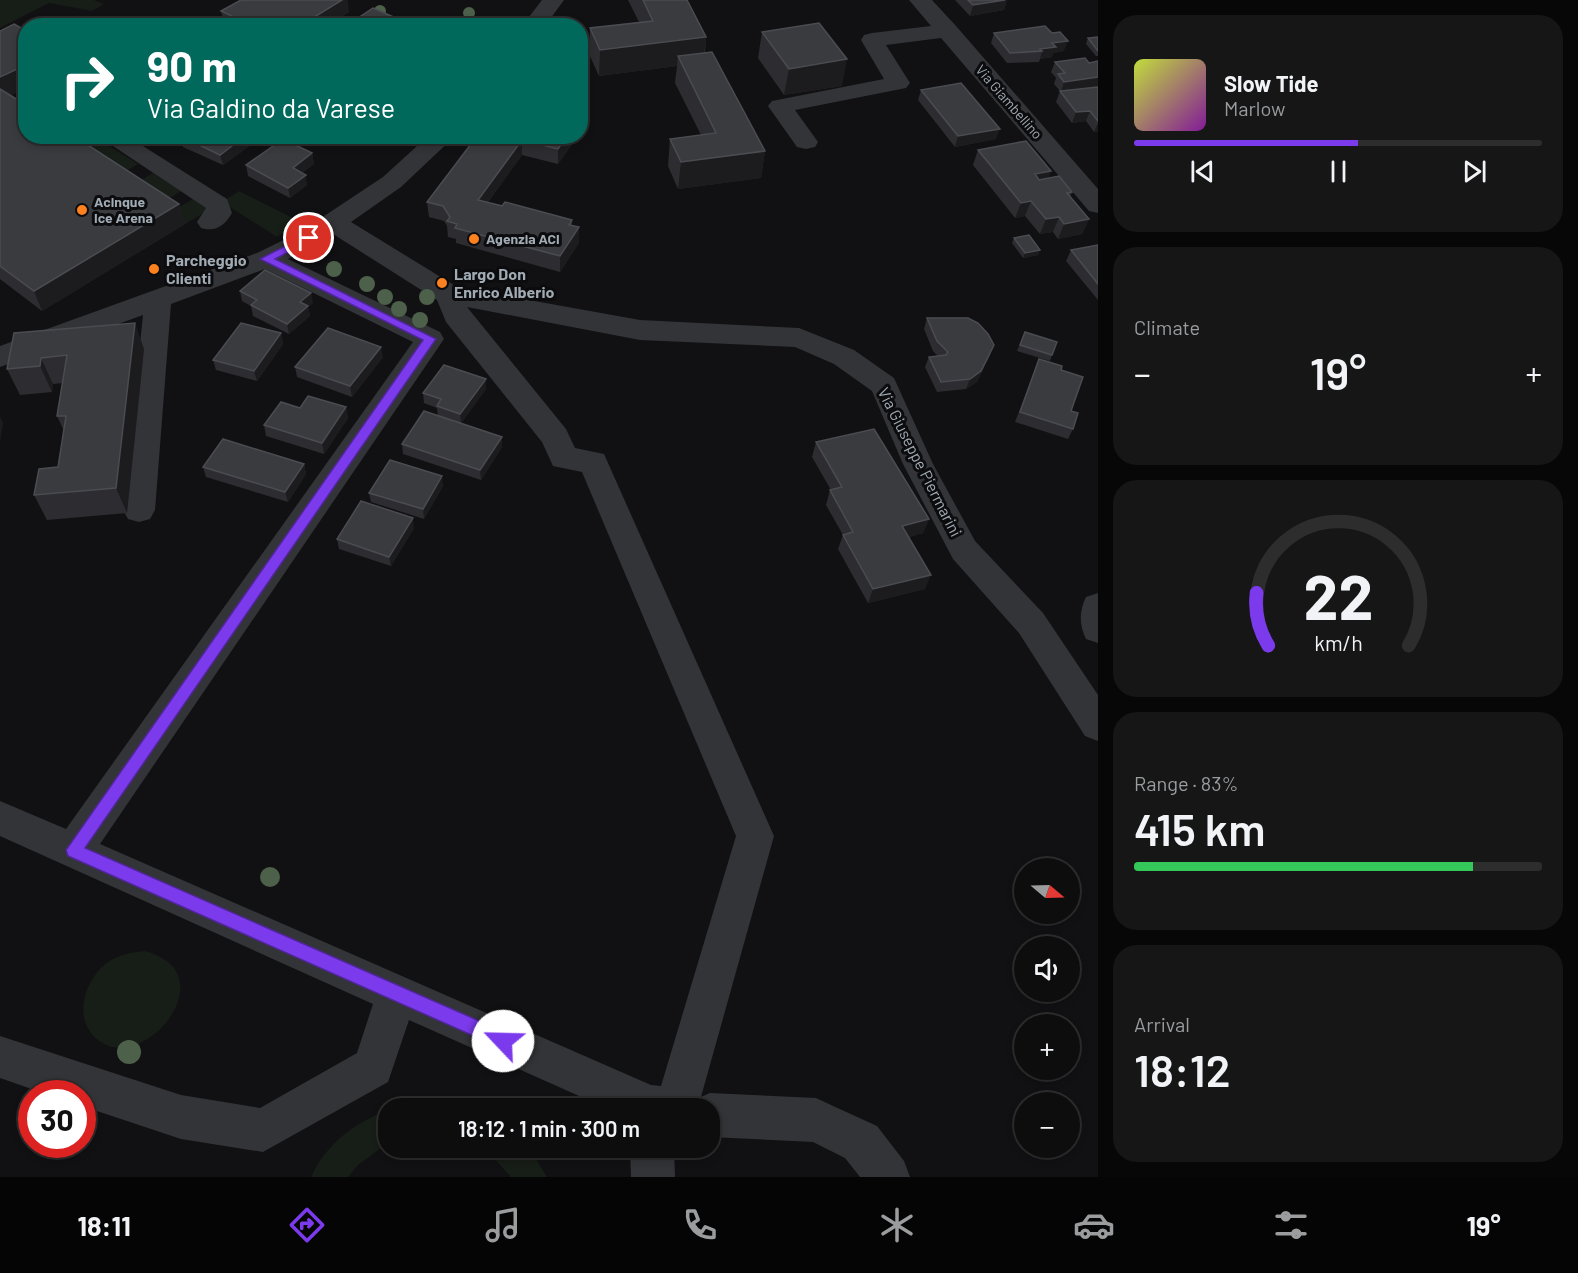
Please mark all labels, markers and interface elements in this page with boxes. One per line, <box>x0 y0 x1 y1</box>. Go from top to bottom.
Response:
text: 90 m <box>147 40 237 90</box>
icon: right <box>48 42 126 120</box>
street label: Via Giambellino <box>973 61 1046 142</box>
text: Slow Tide <box>1224 70 1319 96</box>
text: Via Galdino da Varese <box>147 91 395 123</box>
text: Marlow <box>1224 96 1285 120</box>
icon: previous <box>1186 155 1219 188</box>
icon: pause <box>1322 155 1355 188</box>
icon: next <box>1458 155 1491 188</box>
place label: Acinque Ice Arena <box>94 193 153 226</box>
marker: Acinque Ice Arena <box>75 203 89 217</box>
pin <box>283 212 334 263</box>
icon: arrive <box>292 221 325 254</box>
place label: Agenzia ACI <box>486 230 560 247</box>
marker: Agenzia ACI <box>467 232 481 246</box>
place label: Parcheggio Clienti <box>166 250 247 287</box>
marker: Parcheggio Clienti <box>147 262 161 276</box>
place label: Largo Don Enrico Alberio <box>454 264 555 301</box>
marker: Largo Don Enrico Alberio <box>435 276 449 290</box>
text: Climate <box>1134 315 1200 339</box>
text: 19° <box>1310 345 1366 399</box>
text: − <box>1134 353 1151 393</box>
text: + <box>1526 353 1542 393</box>
street label: Via Giuseppe Piermarini <box>875 384 966 539</box>
text: 22 <box>1303 558 1373 632</box>
text: km/h <box>1314 630 1362 655</box>
text: Range · 83% <box>1134 771 1238 795</box>
text: 415 km <box>1134 801 1266 855</box>
north arrow <box>1014 858 1080 924</box>
map controls <box>1014 858 1080 1158</box>
button: sound <box>1014 936 1080 1002</box>
position arrow <box>471 1009 535 1073</box>
text: Arrival <box>1134 1012 1190 1036</box>
button: + <box>1014 1014 1080 1080</box>
text: 18:12 <box>1134 1042 1231 1096</box>
speed limit sign: 30 <box>18 1080 96 1158</box>
button: − <box>1014 1092 1080 1158</box>
text: 18:12 · 1 min · 300 m <box>458 1115 640 1141</box>
icon: directions <box>286 1204 328 1246</box>
icon: music <box>482 1204 524 1246</box>
icon: phone <box>679 1204 721 1246</box>
icon: climate <box>876 1204 918 1246</box>
icon: car <box>1073 1204 1115 1246</box>
icon: filters <box>1270 1204 1312 1246</box>
text: 18:11 <box>77 1209 131 1241</box>
text: 19° <box>1467 1209 1501 1241</box>

